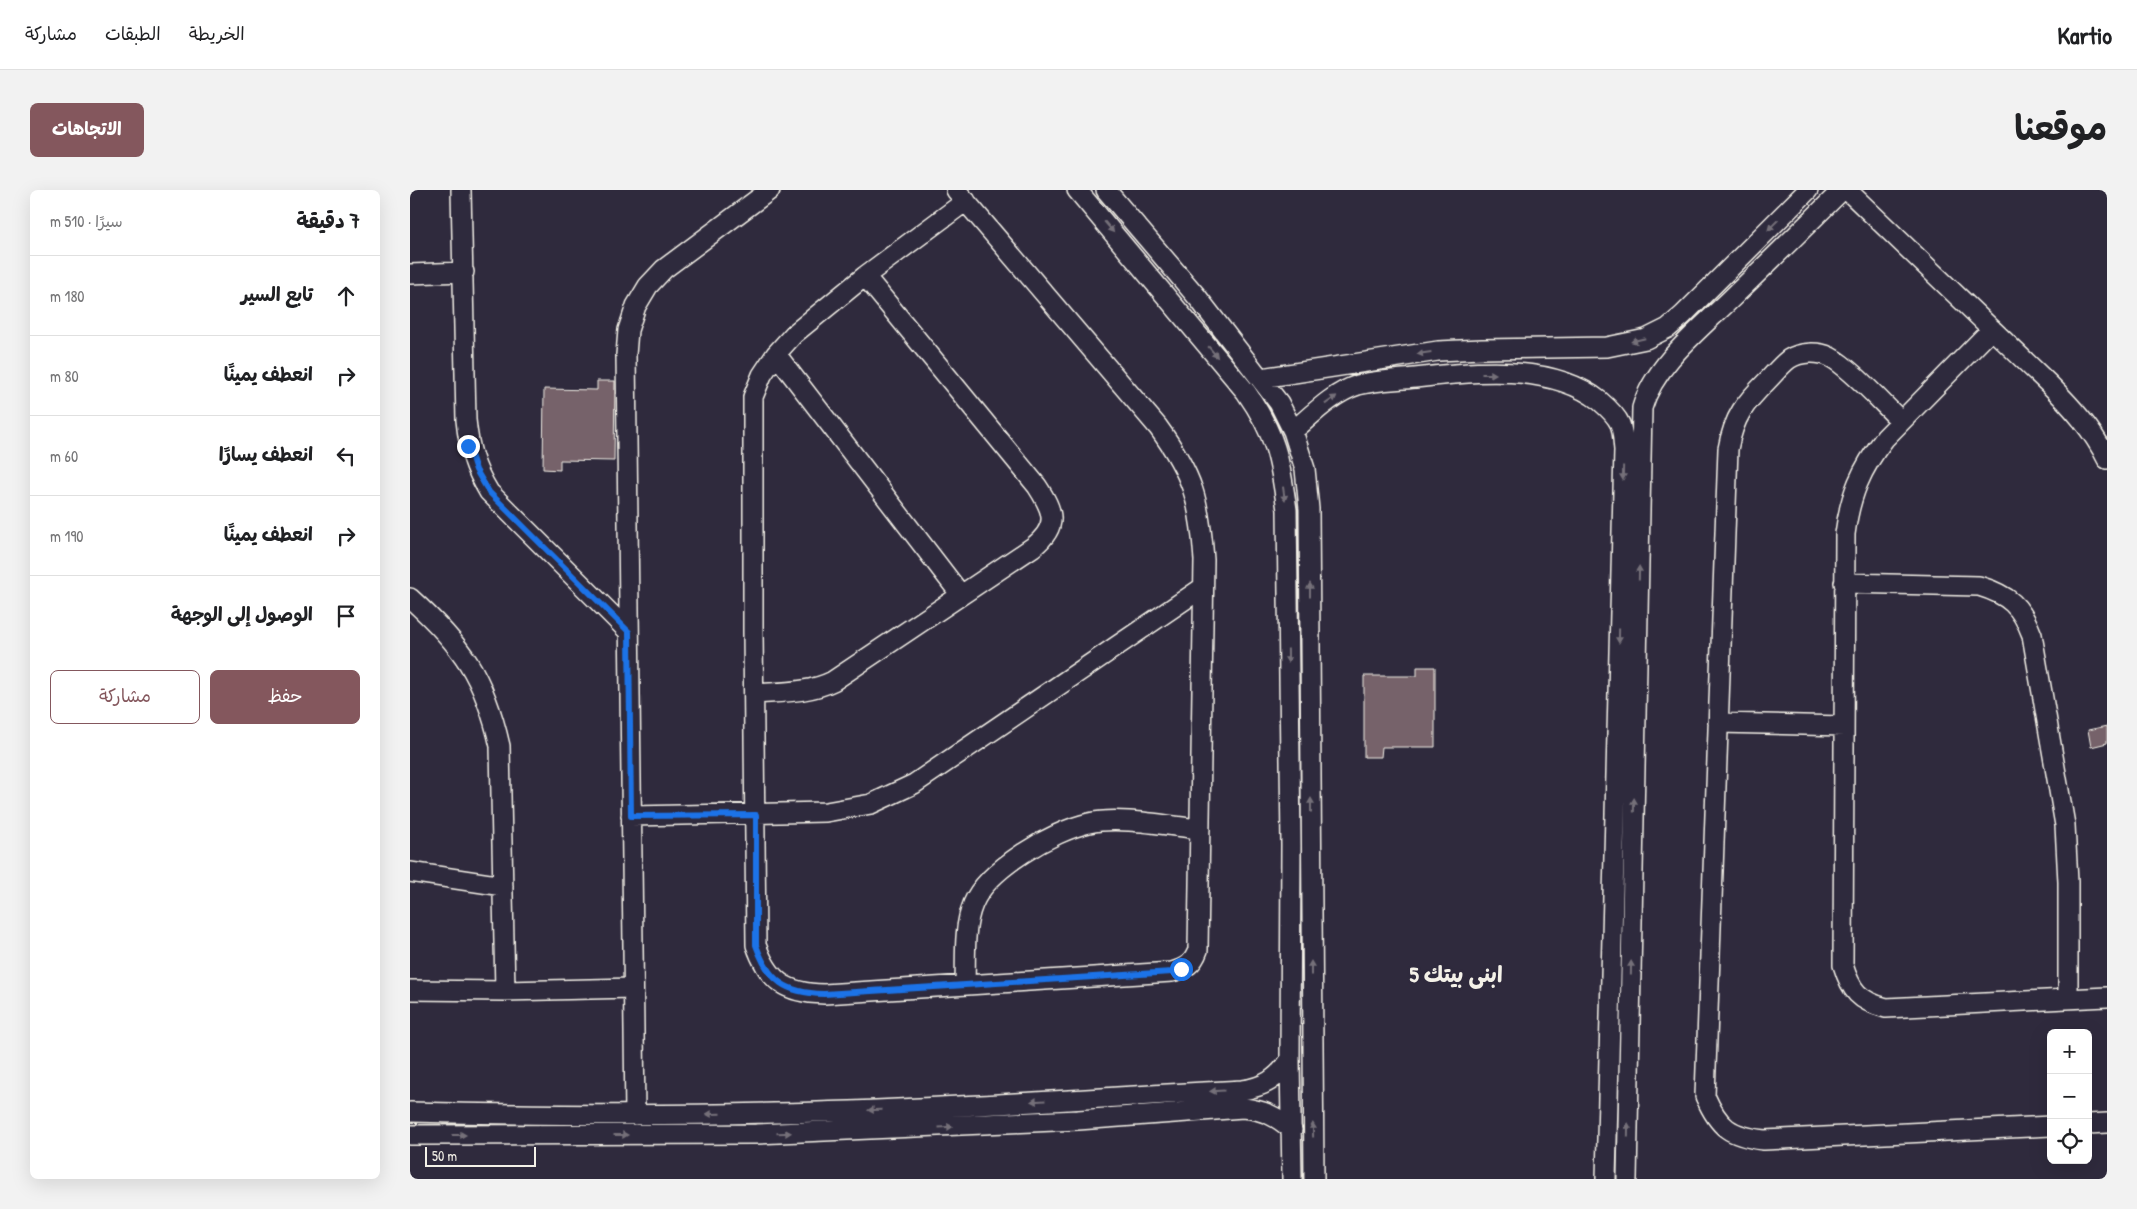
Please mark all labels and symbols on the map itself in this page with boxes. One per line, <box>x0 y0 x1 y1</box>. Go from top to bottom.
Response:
one-way arrow <box>1767 218 1779 230</box>
one-way arrow <box>1104 220 1115 233</box>
one-way arrow <box>1631 337 1646 345</box>
one-way arrow <box>1207 346 1218 359</box>
one-way arrow <box>1416 349 1432 357</box>
one-way arrow <box>1481 370 1497 378</box>
one-way arrow <box>1324 395 1338 405</box>
route end <box>457 435 480 458</box>
one-way arrow <box>1619 466 1627 482</box>
one-way arrow <box>1281 486 1289 502</box>
one-way arrow <box>1635 565 1643 581</box>
one-way arrow <box>1306 582 1314 598</box>
one-way arrow <box>1615 628 1623 644</box>
one-way arrow <box>1284 649 1292 665</box>
one-way arrow <box>1307 797 1315 813</box>
one-way arrow <box>1630 797 1638 813</box>
route start <box>1170 958 1193 981</box>
district label: ابنى بيتك 5 <box>1409 959 1503 989</box>
one-way arrow <box>1307 960 1315 976</box>
one-way arrow <box>1628 960 1636 976</box>
one-way arrow <box>1209 1087 1225 1095</box>
one-way arrow <box>1029 1097 1045 1105</box>
one-way arrow <box>867 1106 883 1114</box>
one-way arrow <box>705 1110 721 1118</box>
one-way arrow <box>938 1122 954 1130</box>
one-way arrow <box>1309 1122 1317 1138</box>
one-way arrow <box>1624 1122 1632 1138</box>
one-way arrow <box>776 1129 792 1137</box>
one-way arrow <box>451 1131 467 1139</box>
one-way arrow <box>613 1131 629 1139</box>
scale bar <box>425 1144 536 1167</box>

